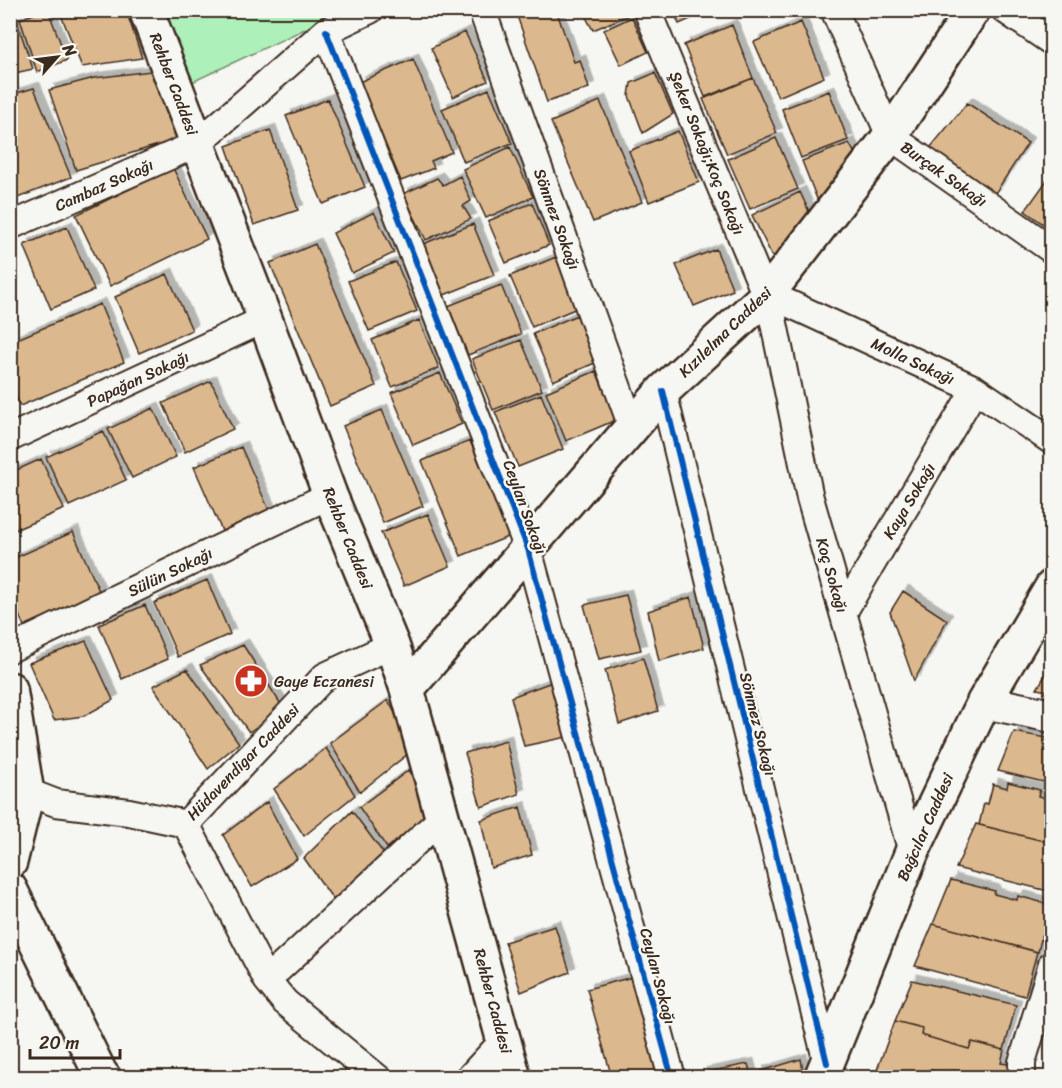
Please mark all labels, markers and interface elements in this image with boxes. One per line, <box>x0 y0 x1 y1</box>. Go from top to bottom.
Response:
north arrow <box>27 27 87 87</box>
street label: Rehber Caddesi <box>141 28 207 140</box>
text: N <box>54 38 86 63</box>
street label: Şeker Sokağı;Koç Sokağı <box>661 67 753 239</box>
street label: Burçak Sokağı <box>894 133 994 215</box>
street label: Cambaz Sokağı <box>50 150 158 220</box>
street label: Sönmez Sokağı <box>525 164 589 274</box>
street label: Kızılelma Caddesi <box>671 279 779 385</box>
street label: Molla Sokağı <box>866 329 960 393</box>
street label: Papağan Sokağı <box>82 343 194 415</box>
street label: Ceylan Sokağı <box>494 456 556 558</box>
street label: Kaya Sokağı <box>875 457 943 545</box>
street label: Rehber Caddesi <box>314 483 382 594</box>
street label: Koç Sokağı <box>807 534 857 616</box>
street label: Sülün Sokağı <box>122 539 218 605</box>
pharmacy icon: Gaye Eczanesi <box>233 663 269 699</box>
place label: Gaye Eczanesi <box>274 667 374 696</box>
street label: Sönmez Sokağı <box>731 669 785 779</box>
street label: Hüdavendigar Caddesi <box>179 696 307 827</box>
street label: Bağcılar Caddesi <box>888 767 962 886</box>
street label: Ceylan Sokağı <box>631 924 685 1028</box>
street label: Rehber Caddesi <box>465 945 521 1057</box>
scale bar <box>30 1022 120 1060</box>
text: 20 m <box>39 1027 79 1059</box>

